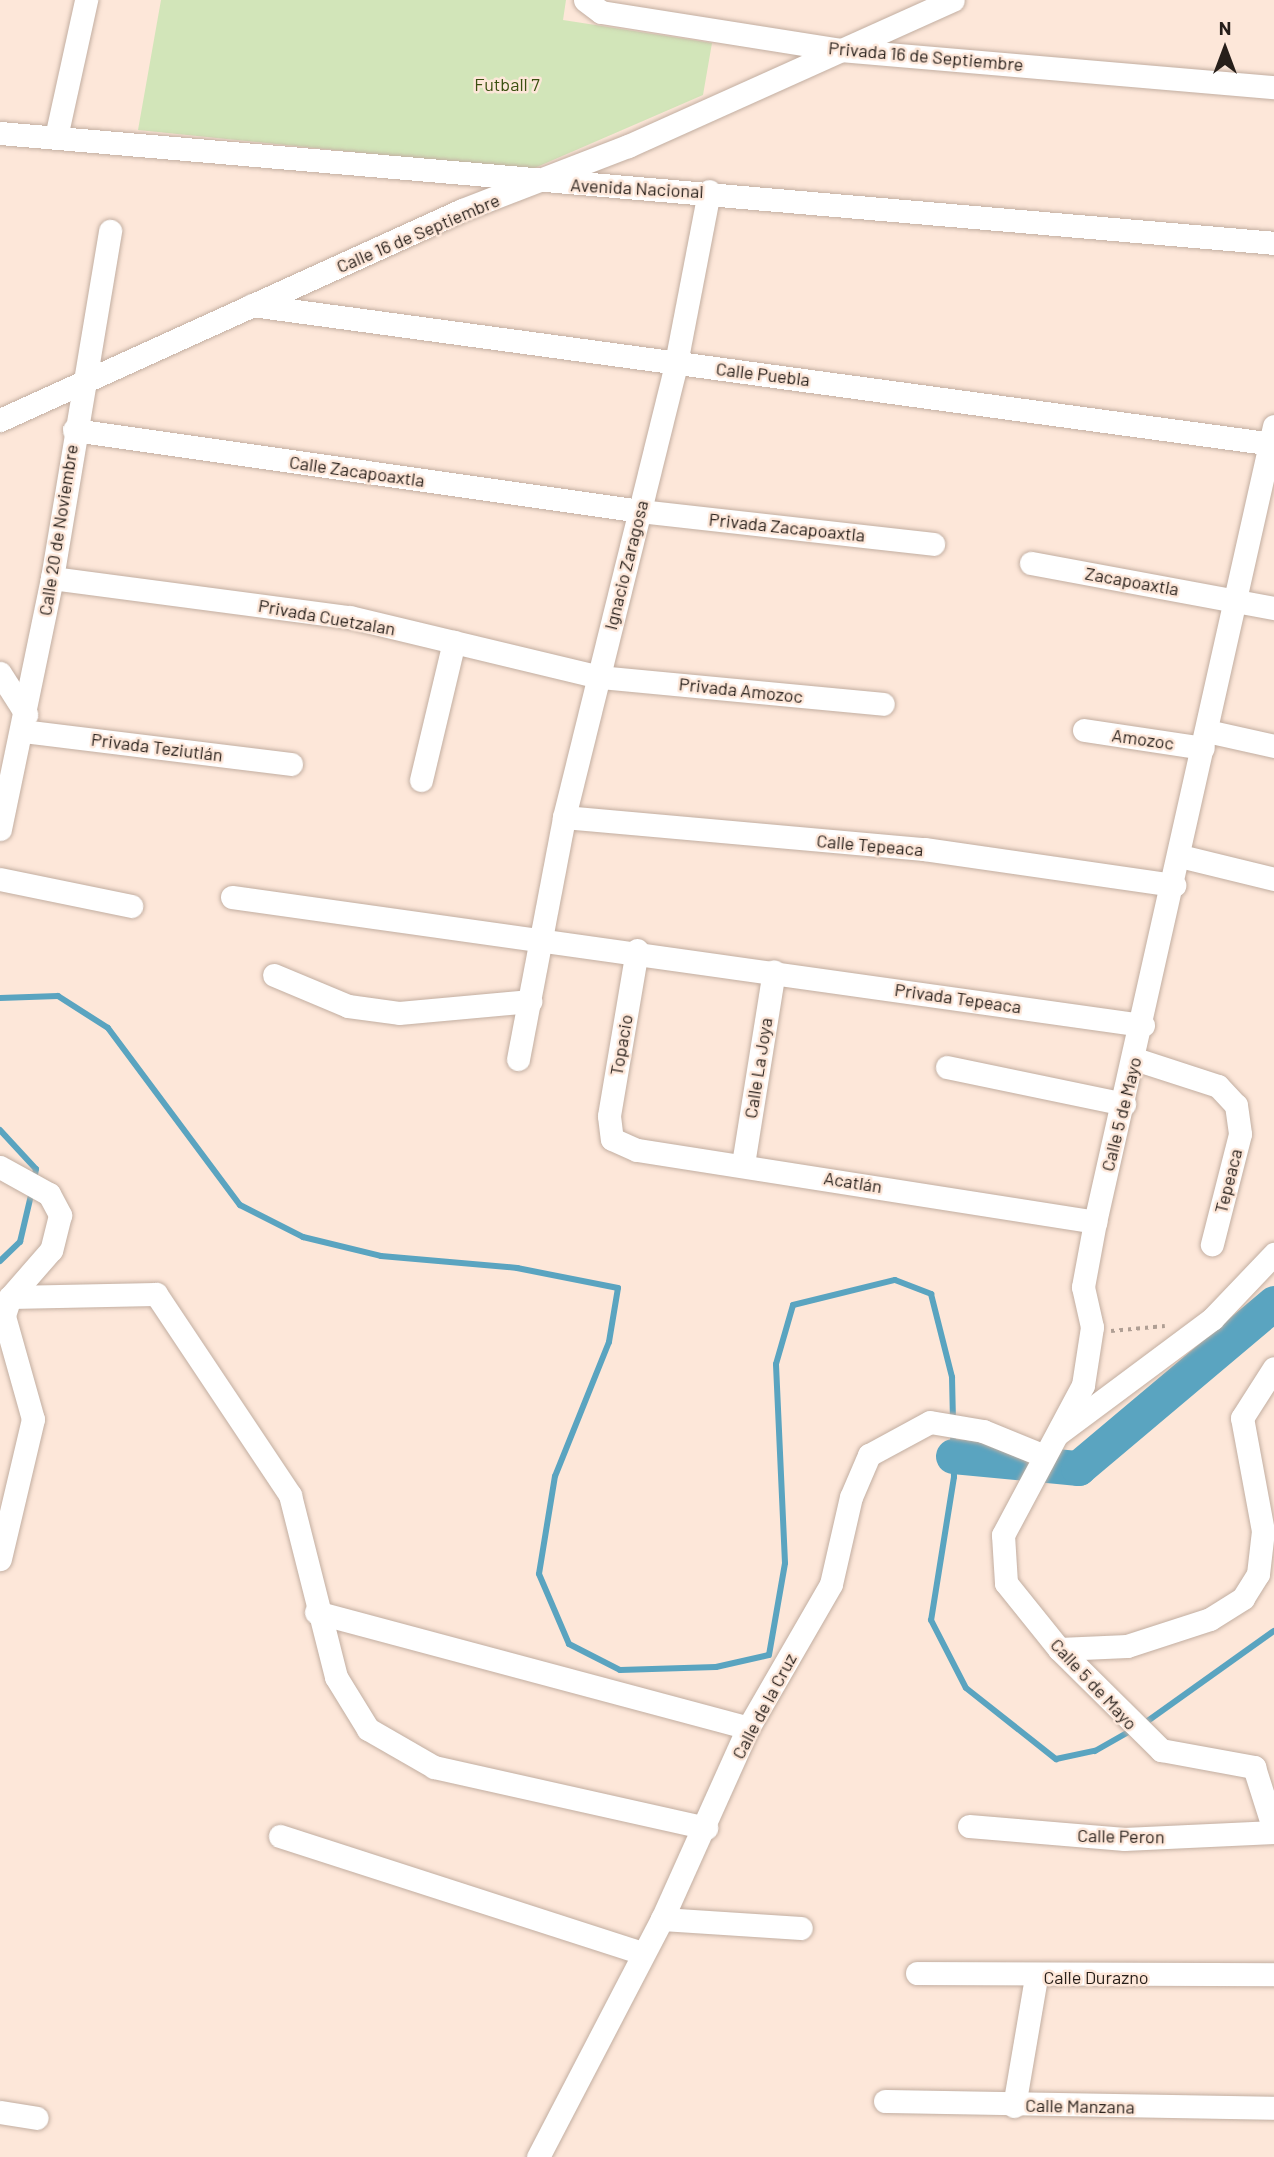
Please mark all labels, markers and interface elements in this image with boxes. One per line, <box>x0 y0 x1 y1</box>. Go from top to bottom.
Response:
north arrow <box>1190 14 1260 84</box>
text: N <box>1219 16 1231 39</box>
street label: Privada 16 de Septiembre <box>828 37 1024 75</box>
park label: Futball 7 <box>474 73 540 95</box>
street label: Avenida Nacional <box>570 174 704 202</box>
street label: Calle 16 de Septiembre <box>333 189 503 277</box>
street label: Calle Puebla <box>715 358 811 390</box>
street label: Calle 20 de Noviembre <box>34 443 82 617</box>
street label: Calle Zacapoaxtla <box>288 451 426 491</box>
street label: Ignacio Zaragosa <box>599 498 653 632</box>
street label: Privada Zacapoaxtla <box>708 508 866 546</box>
street label: Zacapoaxtla <box>1083 562 1181 600</box>
street label: Privada Cuetzalan <box>257 594 397 640</box>
street label: Privada Amozoc <box>678 673 804 707</box>
street label: Amozoc <box>1110 724 1176 754</box>
street label: Privada Teziutlán <box>90 728 224 766</box>
street label: Calle Tepeaca <box>816 830 924 860</box>
street label: Privada Tepeaca <box>893 978 1023 1018</box>
street label: Topacio <box>605 1013 637 1077</box>
street label: Calle La Joya <box>739 1016 777 1120</box>
street label: Calle 5 de Mayo <box>1096 1055 1146 1173</box>
street label: Tepeaca <box>1210 1147 1246 1215</box>
street label: Acatlán <box>822 1167 884 1197</box>
street label: Calle 5 de Mayo <box>1046 1634 1142 1734</box>
street label: Calle de la Cruz <box>727 1649 801 1763</box>
street label: Calle Peron <box>1077 1824 1165 1848</box>
street label: Calle Durazno <box>1043 1966 1149 1988</box>
street label: Calle Manzana <box>1025 2094 1135 2118</box>

